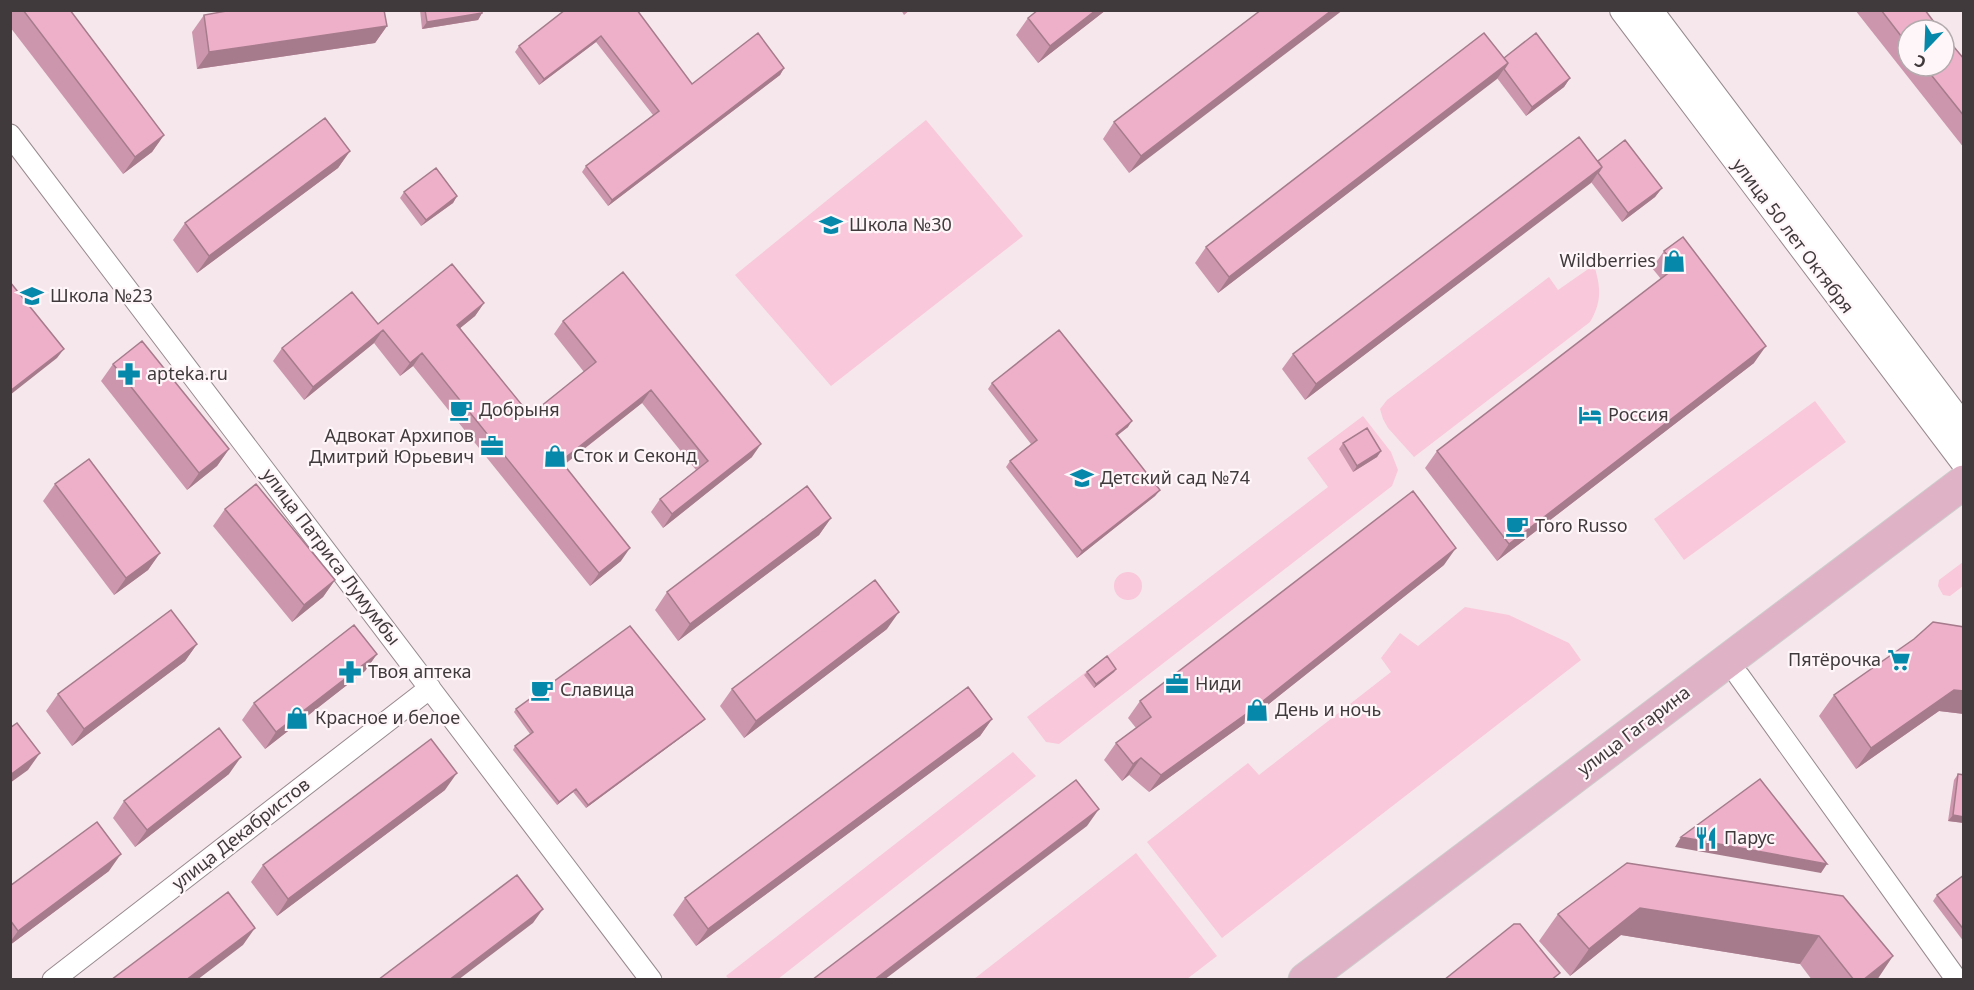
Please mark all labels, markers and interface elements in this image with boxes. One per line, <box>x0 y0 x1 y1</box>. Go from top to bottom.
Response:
north arrow <box>1896 18 1956 78</box>
text: С <box>1911 50 1929 74</box>
street label: улица 50 лет Октября <box>1728 153 1860 318</box>
school or university icon: Школа №30 <box>818 212 844 238</box>
place label: Школа №30 <box>849 212 952 236</box>
place label: Wildberries <box>1559 248 1656 272</box>
shop icon: Wildberries <box>1661 248 1687 274</box>
school or university icon: Школа №23 <box>19 283 45 309</box>
place label: Школа №23 <box>50 283 153 307</box>
pharmacy icon: apteka.ru <box>116 361 142 387</box>
place label: apteka.ru <box>147 361 228 385</box>
cafe icon: Добрыня <box>448 397 474 423</box>
place label: Добрыня <box>479 397 560 421</box>
hotel icon: Россия <box>1577 402 1603 428</box>
place label: Россия <box>1608 402 1669 426</box>
place label: Адвокат Архипов Дмитрий Юрьевич <box>309 423 474 468</box>
office icon: Адвокат Архипов Дмитрий Юрьевич <box>479 433 505 459</box>
shop icon: Сток и Секонд <box>542 443 568 469</box>
place label: Сток и Секонд <box>573 443 697 467</box>
street label: улица Патриса Лумумбы <box>257 463 406 650</box>
school or university icon: Детский сад №74 <box>1069 465 1095 491</box>
place label: Детский сад №74 <box>1100 465 1250 489</box>
cafe icon: Toro Russo <box>1504 513 1530 539</box>
place label: Toro Russo <box>1535 513 1628 537</box>
place label: Пятёрочка <box>1788 647 1881 671</box>
supermarket icon: Пятёрочка <box>1886 647 1912 673</box>
pharmacy icon: Твоя аптека <box>337 659 363 685</box>
place label: Твоя аптека <box>368 659 471 683</box>
office icon: Ниди <box>1164 671 1190 697</box>
place label: Ниди <box>1195 671 1242 695</box>
cafe icon: Славица <box>529 677 555 703</box>
place label: Славица <box>560 677 634 701</box>
street label: улица Гагарина <box>1572 680 1695 780</box>
shop icon: День и ночь <box>1244 697 1270 723</box>
place label: День и ночь <box>1275 697 1381 721</box>
shop icon: Красное и белое <box>284 705 310 731</box>
place label: Красное и белое <box>315 705 460 729</box>
street label: улица Декабристов <box>167 772 314 895</box>
restaurant icon: Парус <box>1693 825 1719 851</box>
place label: Парус <box>1724 825 1775 849</box>

